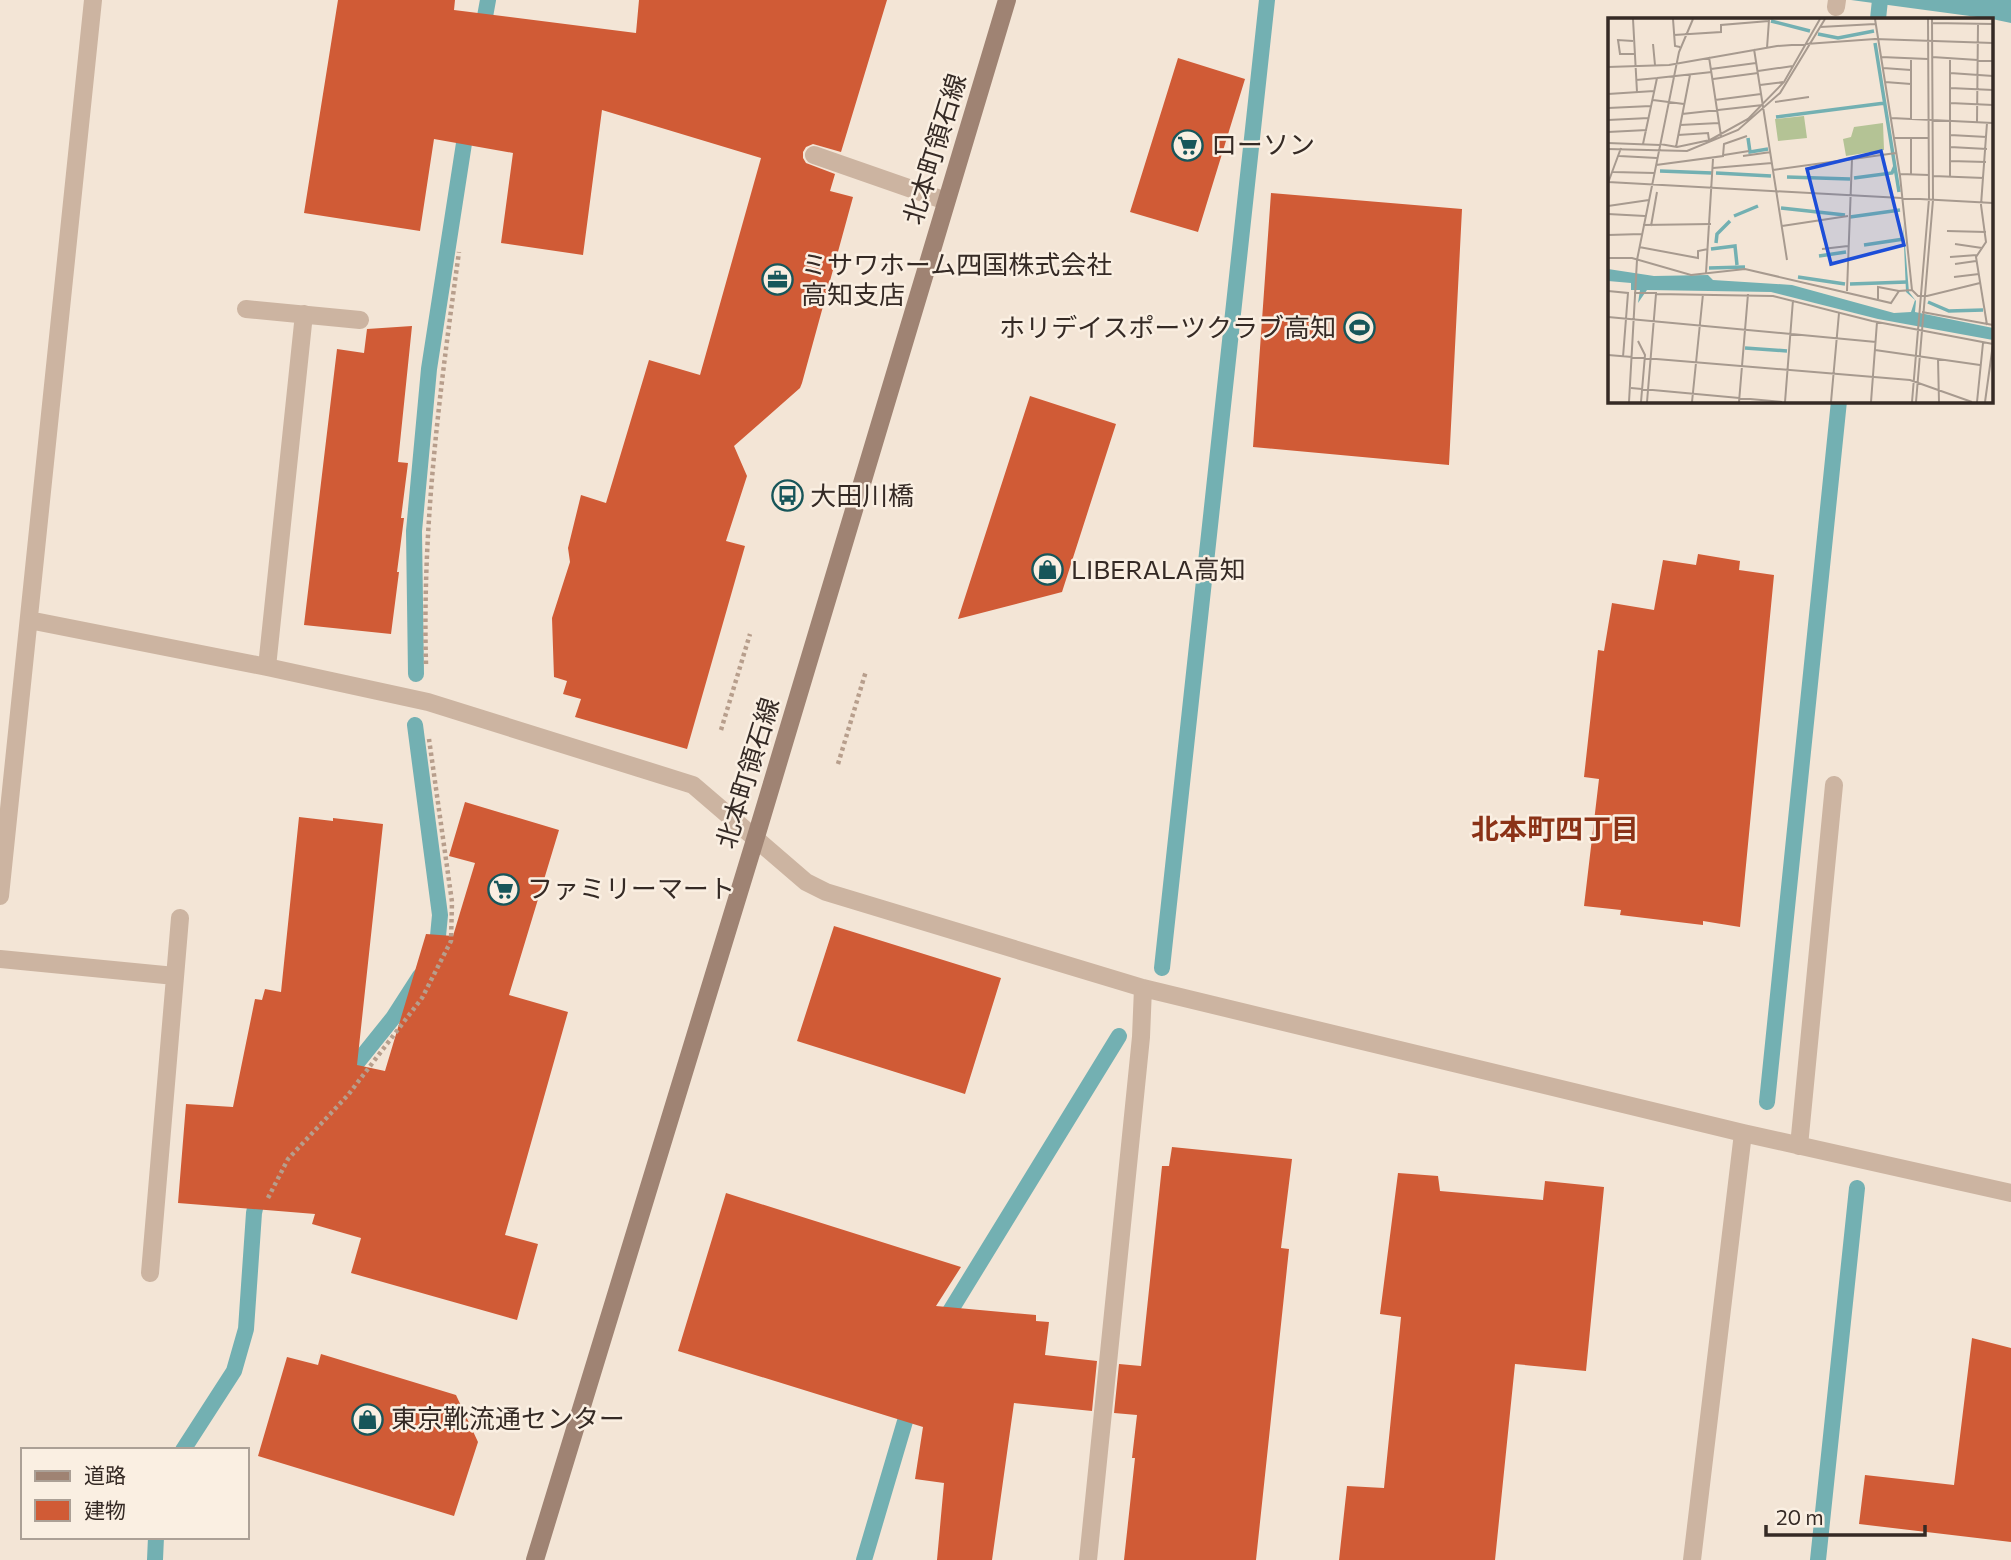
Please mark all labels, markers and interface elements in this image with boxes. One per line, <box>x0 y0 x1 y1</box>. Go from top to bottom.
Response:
inset map <box>1608 18 1994 402</box>
street label: 北本町領石線 <box>896 69 971 228</box>
supermarket icon: ローソン <box>1171 128 1205 162</box>
place label: ローソン <box>1211 128 1315 159</box>
place label: ミサワホーム四国株式会社 高知支店 <box>801 248 1112 309</box>
office icon: ミサワホーム四国株式会社 高知支店 <box>761 263 795 297</box>
place label: ホリデイスポーツクラブ高知 <box>999 311 1336 342</box>
sports icon: ホリデイスポーツクラブ高知 <box>1342 311 1376 345</box>
bus stop icon: 大田川橋 <box>770 479 804 513</box>
place label: 大田川橋 <box>810 479 914 510</box>
shop icon: LIBERALA高知 <box>1031 553 1065 587</box>
place label: LIBERALA高知 <box>1071 553 1246 584</box>
street label: 北本町領石線 <box>709 693 784 852</box>
district label: 北本町四丁目 <box>1471 811 1639 845</box>
supermarket icon: ファミリーマート <box>487 872 521 906</box>
place label: ファミリーマート <box>527 872 735 903</box>
shop icon: 東京靴流通センター <box>351 1402 385 1436</box>
place label: 東京靴流通センター <box>391 1402 625 1433</box>
legend <box>21 1448 248 1539</box>
text: 道路 <box>84 1462 126 1487</box>
scale bar <box>1766 1494 1925 1538</box>
text: 建物 <box>84 1497 126 1522</box>
text: 20 m <box>1776 1504 1824 1529</box>

